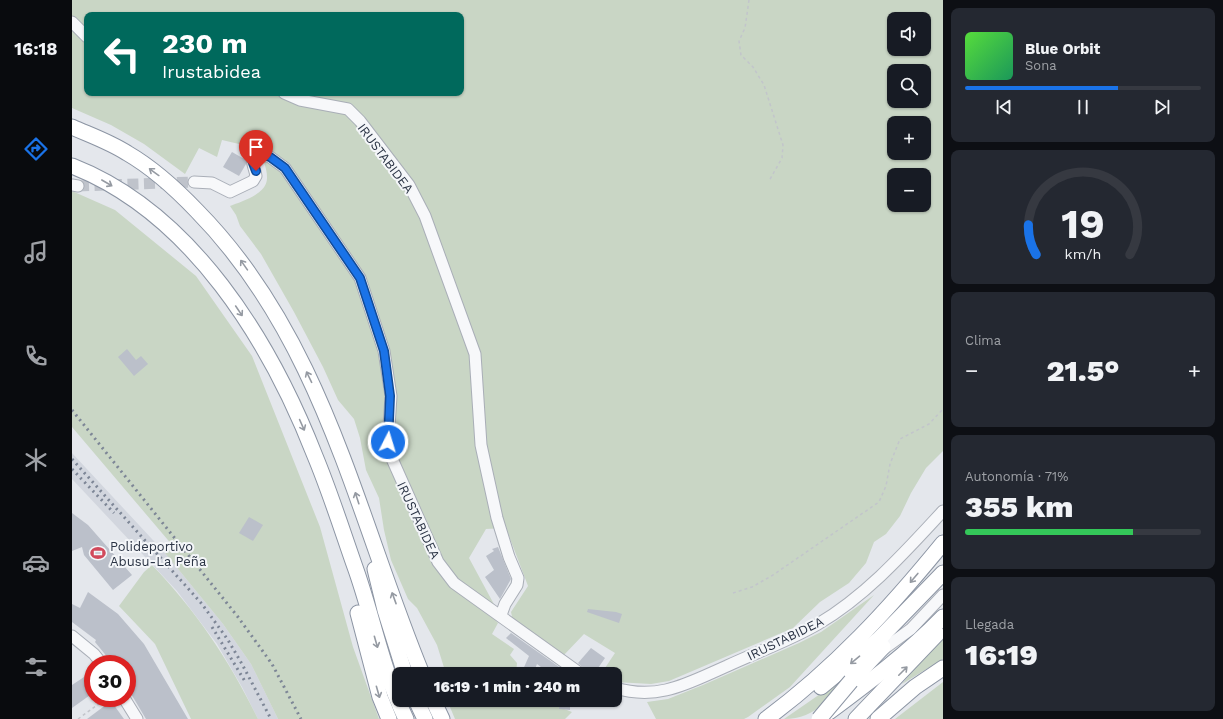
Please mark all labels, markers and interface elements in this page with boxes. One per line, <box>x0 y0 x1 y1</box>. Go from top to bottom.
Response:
map controls <box>887 12 931 212</box>
button: sound <box>887 12 931 56</box>
text: 230 m <box>162 27 248 60</box>
icon: left <box>96 28 148 80</box>
text: 16:18 <box>14 38 58 59</box>
text: Blue Orbit <box>1025 40 1100 58</box>
text: Sona <box>1025 58 1057 73</box>
text: Irustabidea <box>162 61 261 82</box>
button: search <box>887 64 931 108</box>
icon: previous <box>993 96 1015 118</box>
icon: pause <box>1072 96 1094 118</box>
icon: next <box>1151 96 1173 118</box>
button: + <box>887 116 931 160</box>
street label: IRUSTABIDEA <box>354 120 417 196</box>
pin <box>239 130 273 171</box>
icon: directions <box>22 135 50 163</box>
icon: arrive <box>245 136 267 158</box>
one-way arrow <box>148 168 159 176</box>
button: − <box>887 168 931 212</box>
one-way arrow <box>101 180 113 188</box>
text: 19 <box>1061 199 1105 248</box>
icon: music <box>22 238 50 266</box>
text: km/h <box>1065 246 1101 262</box>
one-way arrow <box>240 260 248 271</box>
one-way arrow <box>235 305 243 316</box>
text: Clima <box>965 333 1001 348</box>
icon: phone <box>22 342 50 370</box>
text: 21.5° <box>1046 353 1120 388</box>
text: − <box>965 358 978 383</box>
text: + <box>1188 358 1201 383</box>
one-way arrow <box>305 371 312 383</box>
one-way arrow <box>299 418 306 430</box>
position arrow <box>367 421 409 463</box>
icon: climate <box>22 446 50 474</box>
text: Autonomía · 71% <box>965 469 1068 484</box>
street label: IRUSTABIDEA <box>394 479 443 562</box>
text: 355 km <box>965 489 1073 524</box>
one-way arrow <box>353 491 360 504</box>
place label: Polideportivo Abusu-La Peña <box>110 539 207 569</box>
sports icon: Polideportivo Abusu-La Peña <box>89 544 107 562</box>
icon: car <box>22 549 50 577</box>
one-way arrow <box>909 573 918 584</box>
one-way arrow <box>390 592 397 605</box>
street label: IRUSTABIDEA <box>744 613 826 663</box>
text: Llegada <box>965 617 1014 632</box>
one-way arrow <box>373 635 380 648</box>
text: 16:19 <box>965 637 1038 672</box>
icon: filters <box>22 653 50 681</box>
speed limit sign: 30 <box>84 655 136 707</box>
one-way arrow <box>850 655 861 664</box>
one-way arrow <box>898 666 908 676</box>
text: 16:19 · 1 min · 240 m <box>434 678 580 696</box>
one-way arrow <box>375 685 383 698</box>

